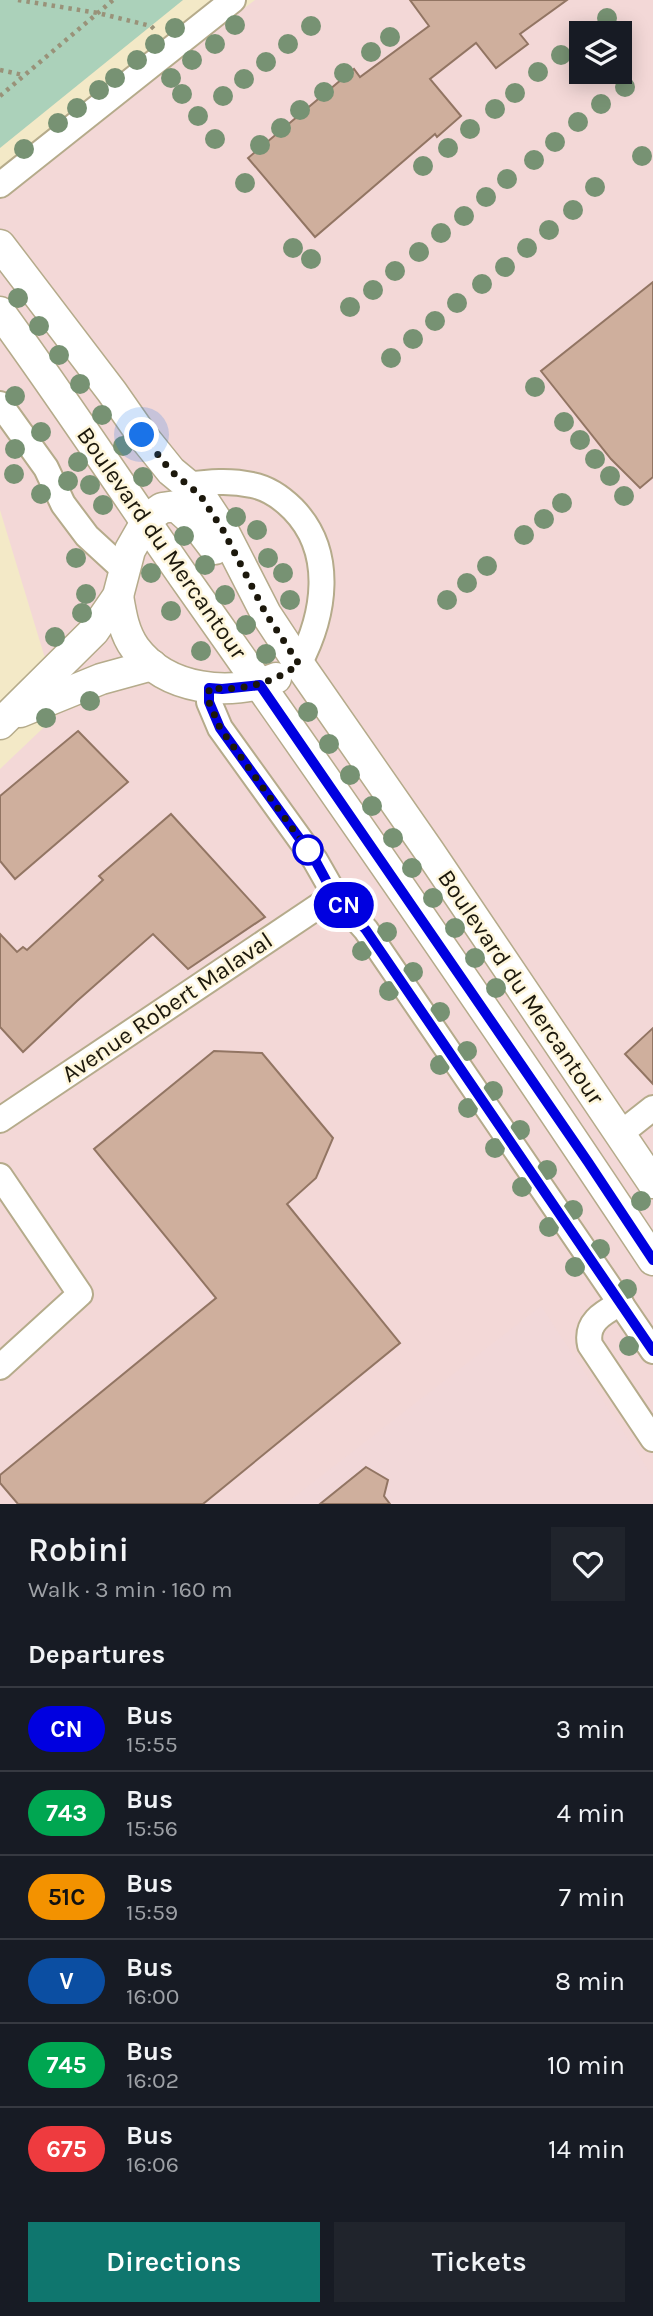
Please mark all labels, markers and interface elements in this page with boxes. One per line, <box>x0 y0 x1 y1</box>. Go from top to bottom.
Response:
map controls <box>569 21 632 84</box>
button: layers <box>569 21 632 84</box>
your location <box>124 417 159 452</box>
street label: Boulevard du Mercantour <box>71 422 253 665</box>
unlabelled marker <box>293 835 323 865</box>
street label: Boulevard du Mercantour <box>432 864 610 1110</box>
line badge: CN <box>312 882 376 928</box>
text: CN <box>328 891 360 919</box>
street label: Avenue Robert Malaval <box>56 926 278 1088</box>
button: heart <box>551 1527 625 1601</box>
text: Robini <box>28 1531 129 1569</box>
text: Walk · 3 min · 160 m <box>28 1576 233 1603</box>
text: Departures <box>28 1639 165 1670</box>
text: Bus <box>126 1700 173 1731</box>
text: 3 min <box>556 1714 625 1745</box>
text: CN <box>50 1715 83 1743</box>
text: 15:55 <box>126 1731 178 1758</box>
text: Bus <box>126 1784 173 1815</box>
text: 4 min <box>557 1798 625 1829</box>
text: 743 <box>46 1799 87 1827</box>
text: 15:56 <box>126 1815 178 1842</box>
text: Bus <box>126 1868 173 1899</box>
text: 7 min <box>559 1882 625 1913</box>
text: 51C <box>48 1883 85 1911</box>
text: 15:59 <box>126 1899 178 1926</box>
text: Bus <box>126 1952 173 1983</box>
text: 8 min <box>555 1966 625 1997</box>
text: V <box>59 1967 74 1995</box>
text: 16:00 <box>126 1983 179 2010</box>
text: Bus <box>126 2036 173 2067</box>
text: 10 min <box>547 2050 625 2081</box>
text: 745 <box>46 2051 87 2079</box>
text: 16:02 <box>126 2067 179 2094</box>
text: Bus <box>126 2120 173 2151</box>
text: 14 min <box>548 2134 625 2165</box>
text: 675 <box>46 2135 87 2163</box>
text: 16:06 <box>126 2151 179 2178</box>
button: Directions <box>28 2222 320 2302</box>
button: Tickets <box>334 2222 625 2302</box>

